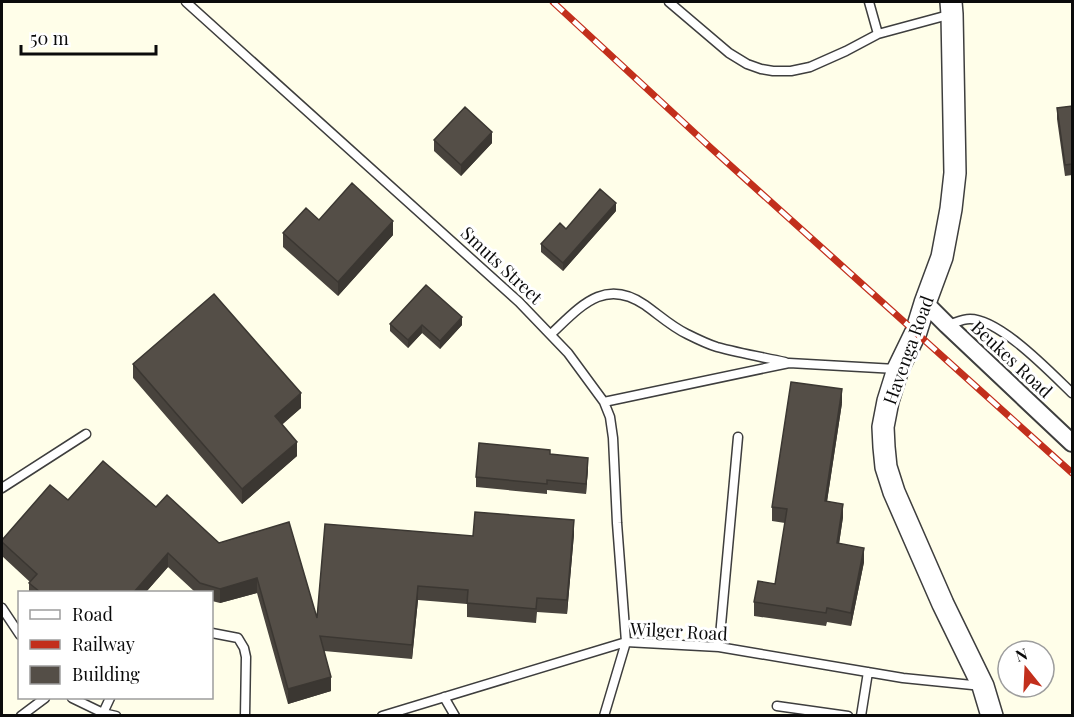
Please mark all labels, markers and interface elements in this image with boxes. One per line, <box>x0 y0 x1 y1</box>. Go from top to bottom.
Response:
scale bar <box>21 18 156 56</box>
text: 50 m <box>30 26 69 50</box>
street label: Smuts Street <box>456 221 548 309</box>
street label: Havenga Road <box>877 292 939 408</box>
street label: Beukes Road <box>966 315 1058 403</box>
legend <box>18 591 213 699</box>
text: Road <box>72 602 113 626</box>
street label: Wilger Road <box>629 616 729 646</box>
text: Railway <box>72 632 135 656</box>
north arrow <box>996 639 1056 699</box>
text: N <box>1012 642 1030 666</box>
text: Building <box>72 662 140 686</box>

